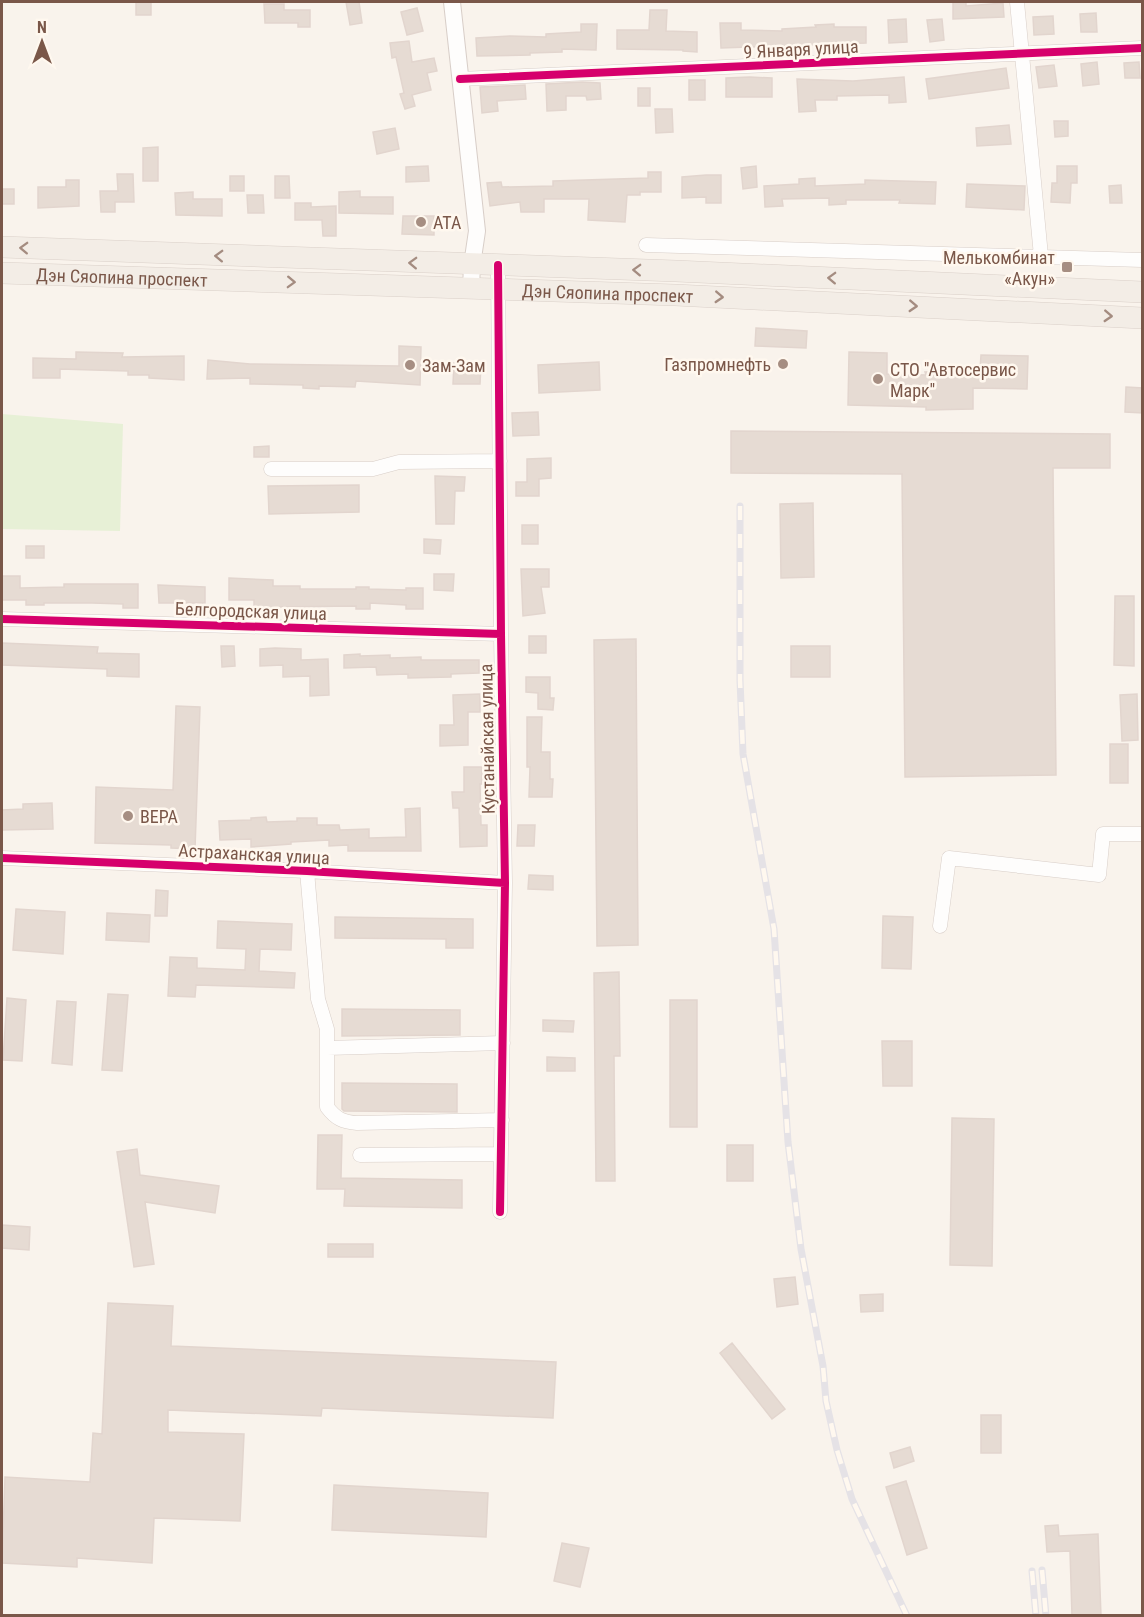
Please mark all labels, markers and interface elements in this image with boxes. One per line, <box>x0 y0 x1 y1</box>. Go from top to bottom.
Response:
north arrow <box>12 12 72 72</box>
text: N <box>37 18 47 37</box>
street label: 9 Января улица <box>743 35 859 63</box>
place label: АТА <box>433 212 462 233</box>
marker: АТА <box>414 215 428 229</box>
one-way arrow <box>19 242 28 255</box>
place label: Мелькомбинат «Акун» <box>943 247 1055 289</box>
one-way arrow <box>214 249 223 262</box>
one-way arrow <box>409 256 418 269</box>
marker: Мелькомбинат «Акун» <box>1060 260 1074 274</box>
street label: Дэн Сяопина проспект <box>36 264 208 290</box>
one-way arrow <box>633 264 642 276</box>
one-way arrow <box>828 272 837 285</box>
one-way arrow <box>286 276 295 289</box>
street label: Дэн Сяопина проспект <box>522 280 694 306</box>
one-way arrow <box>714 290 723 303</box>
one-way arrow <box>909 299 918 312</box>
one-way arrow <box>1104 309 1113 322</box>
place label: Газпромнефть <box>664 354 771 375</box>
place label: Зам-Зам <box>422 355 486 376</box>
marker: Газпромнефть <box>776 357 790 371</box>
marker: Зам-Зам <box>403 358 417 372</box>
place label: СТО ''Автосервис Марк'' <box>890 359 1016 401</box>
marker: СТО ''Автосервис Марк'' <box>871 372 885 386</box>
street label: Белгородская улица <box>175 598 327 624</box>
street label: Кустанайская улица <box>475 664 499 814</box>
place label: ВЕРА <box>140 806 179 827</box>
marker: ВЕРА <box>121 809 135 823</box>
street label: Астраханская улица <box>178 840 330 868</box>

